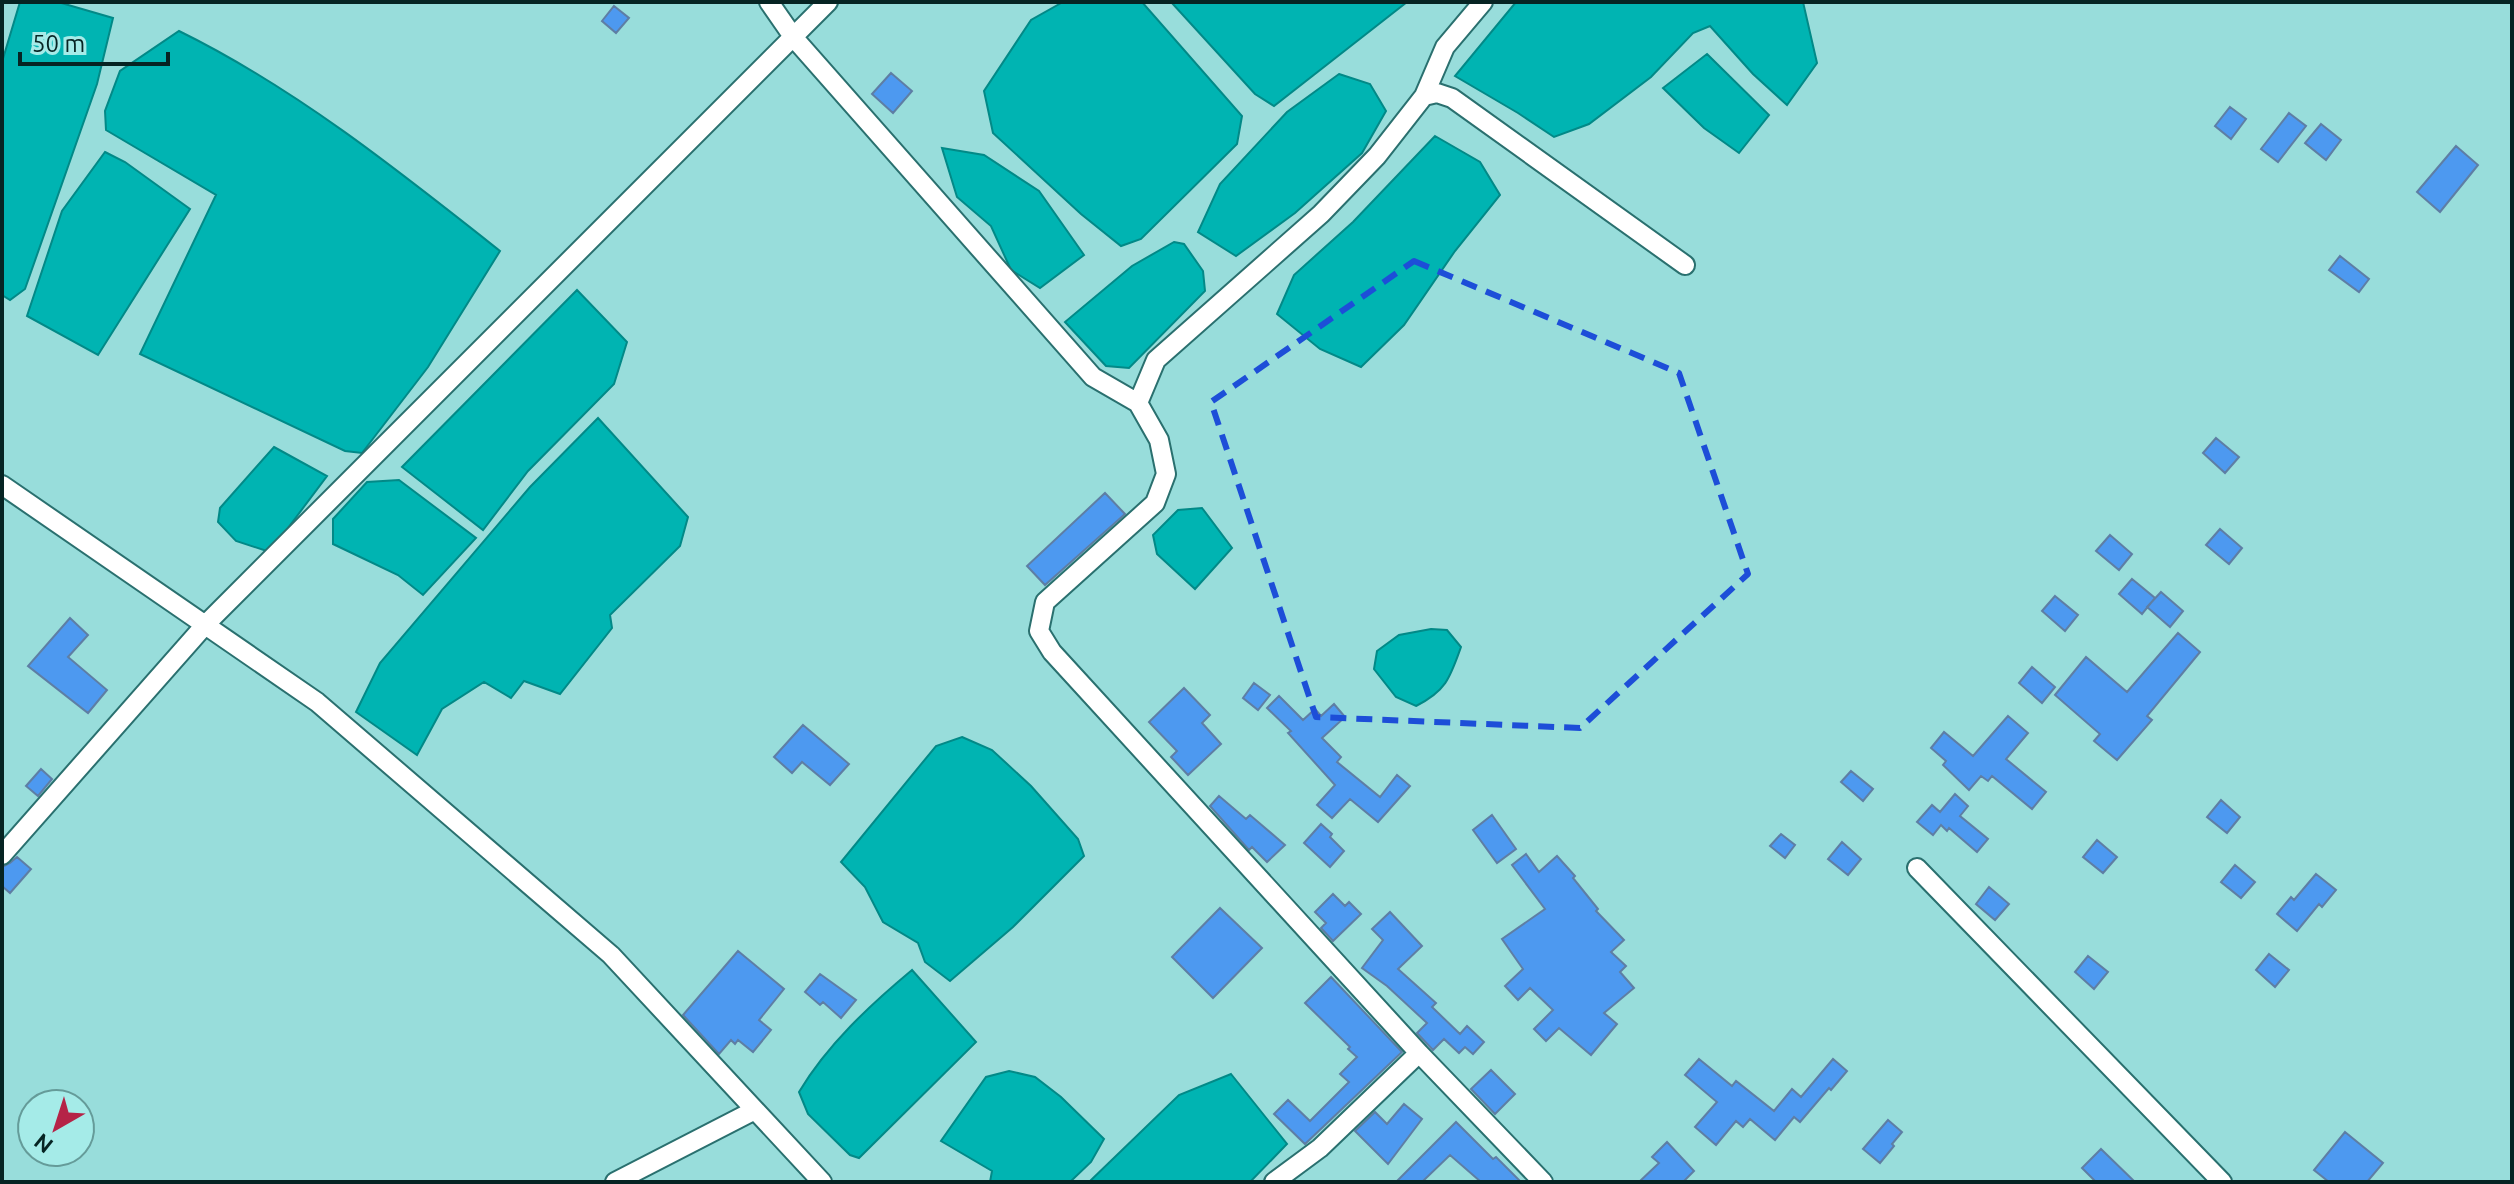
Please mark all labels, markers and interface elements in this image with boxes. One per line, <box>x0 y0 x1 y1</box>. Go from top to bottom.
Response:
scale bar <box>20 16 168 66</box>
text: 50 m <box>32 30 85 57</box>
north arrow <box>16 1088 96 1168</box>
text: N <box>29 1129 57 1159</box>

